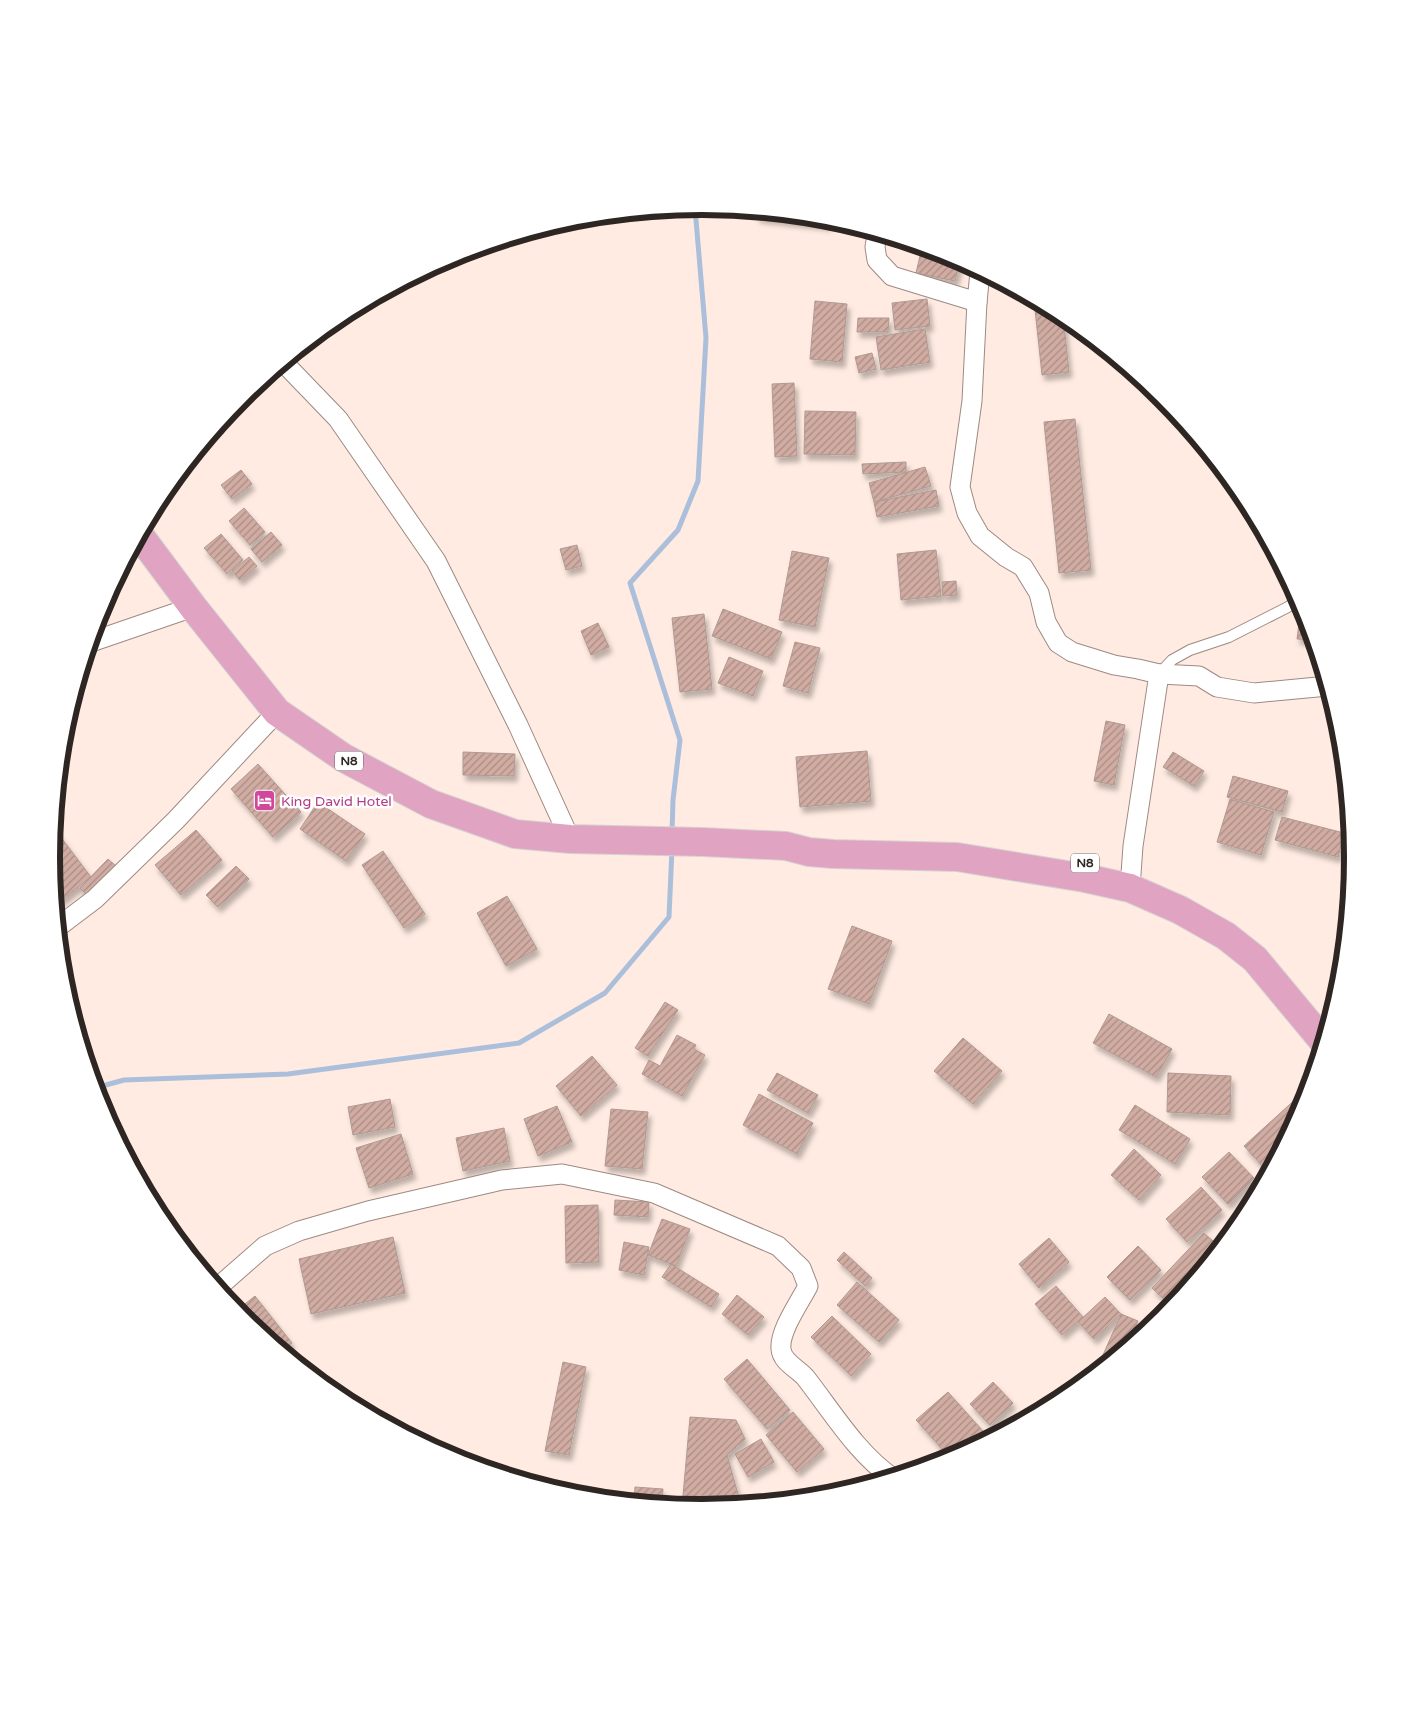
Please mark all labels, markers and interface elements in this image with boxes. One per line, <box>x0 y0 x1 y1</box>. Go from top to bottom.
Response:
road number: N8 <box>335 751 363 770</box>
hotel icon: King David Hotel <box>253 789 277 813</box>
place label: King David Hotel <box>281 793 392 810</box>
road number: N8 <box>1071 854 1099 872</box>

